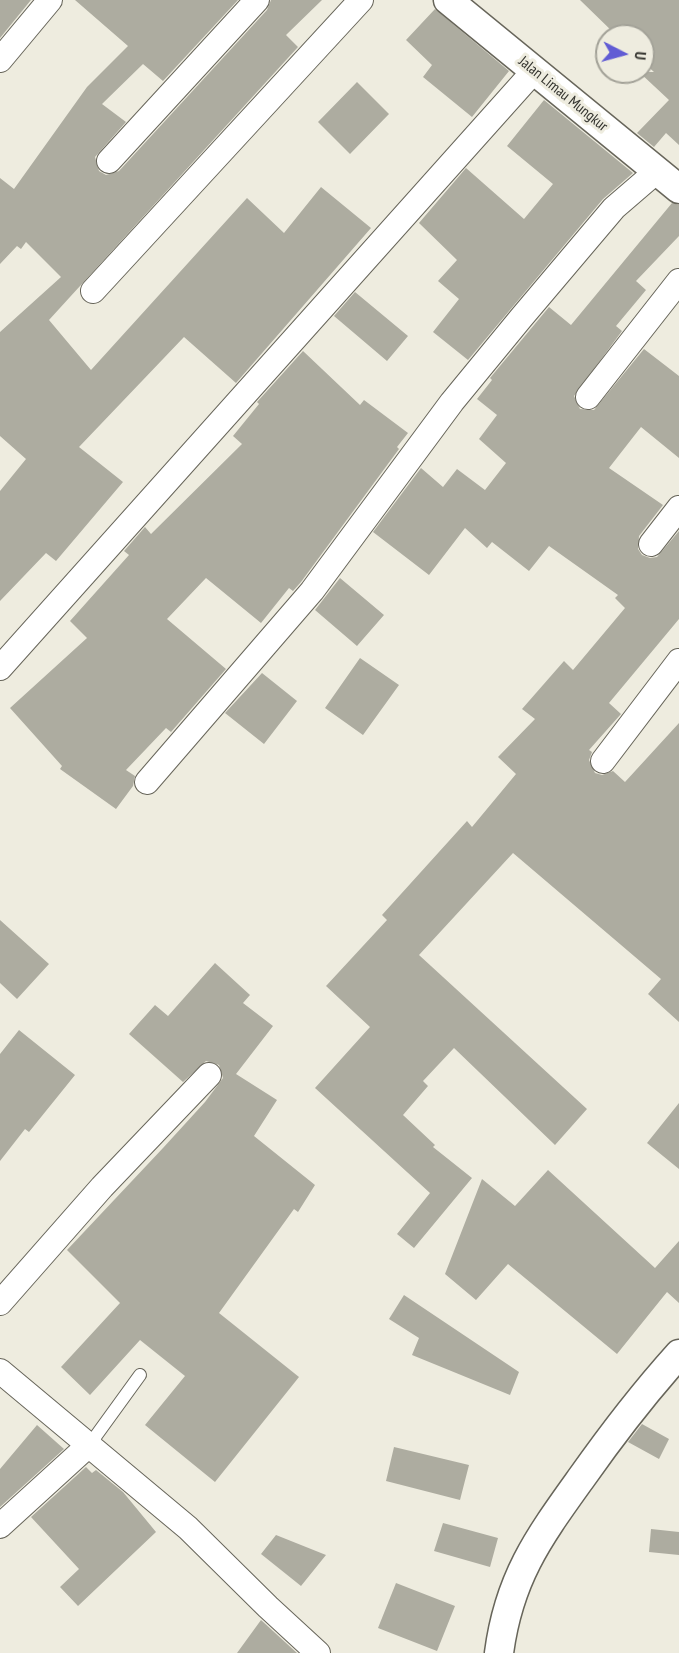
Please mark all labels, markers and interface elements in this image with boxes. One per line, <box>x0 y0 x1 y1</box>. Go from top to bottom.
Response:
north arrow <box>595 24 655 84</box>
text: U <box>631 51 651 61</box>
street label: Jalan Limau Mungkur <box>515 53 611 135</box>

